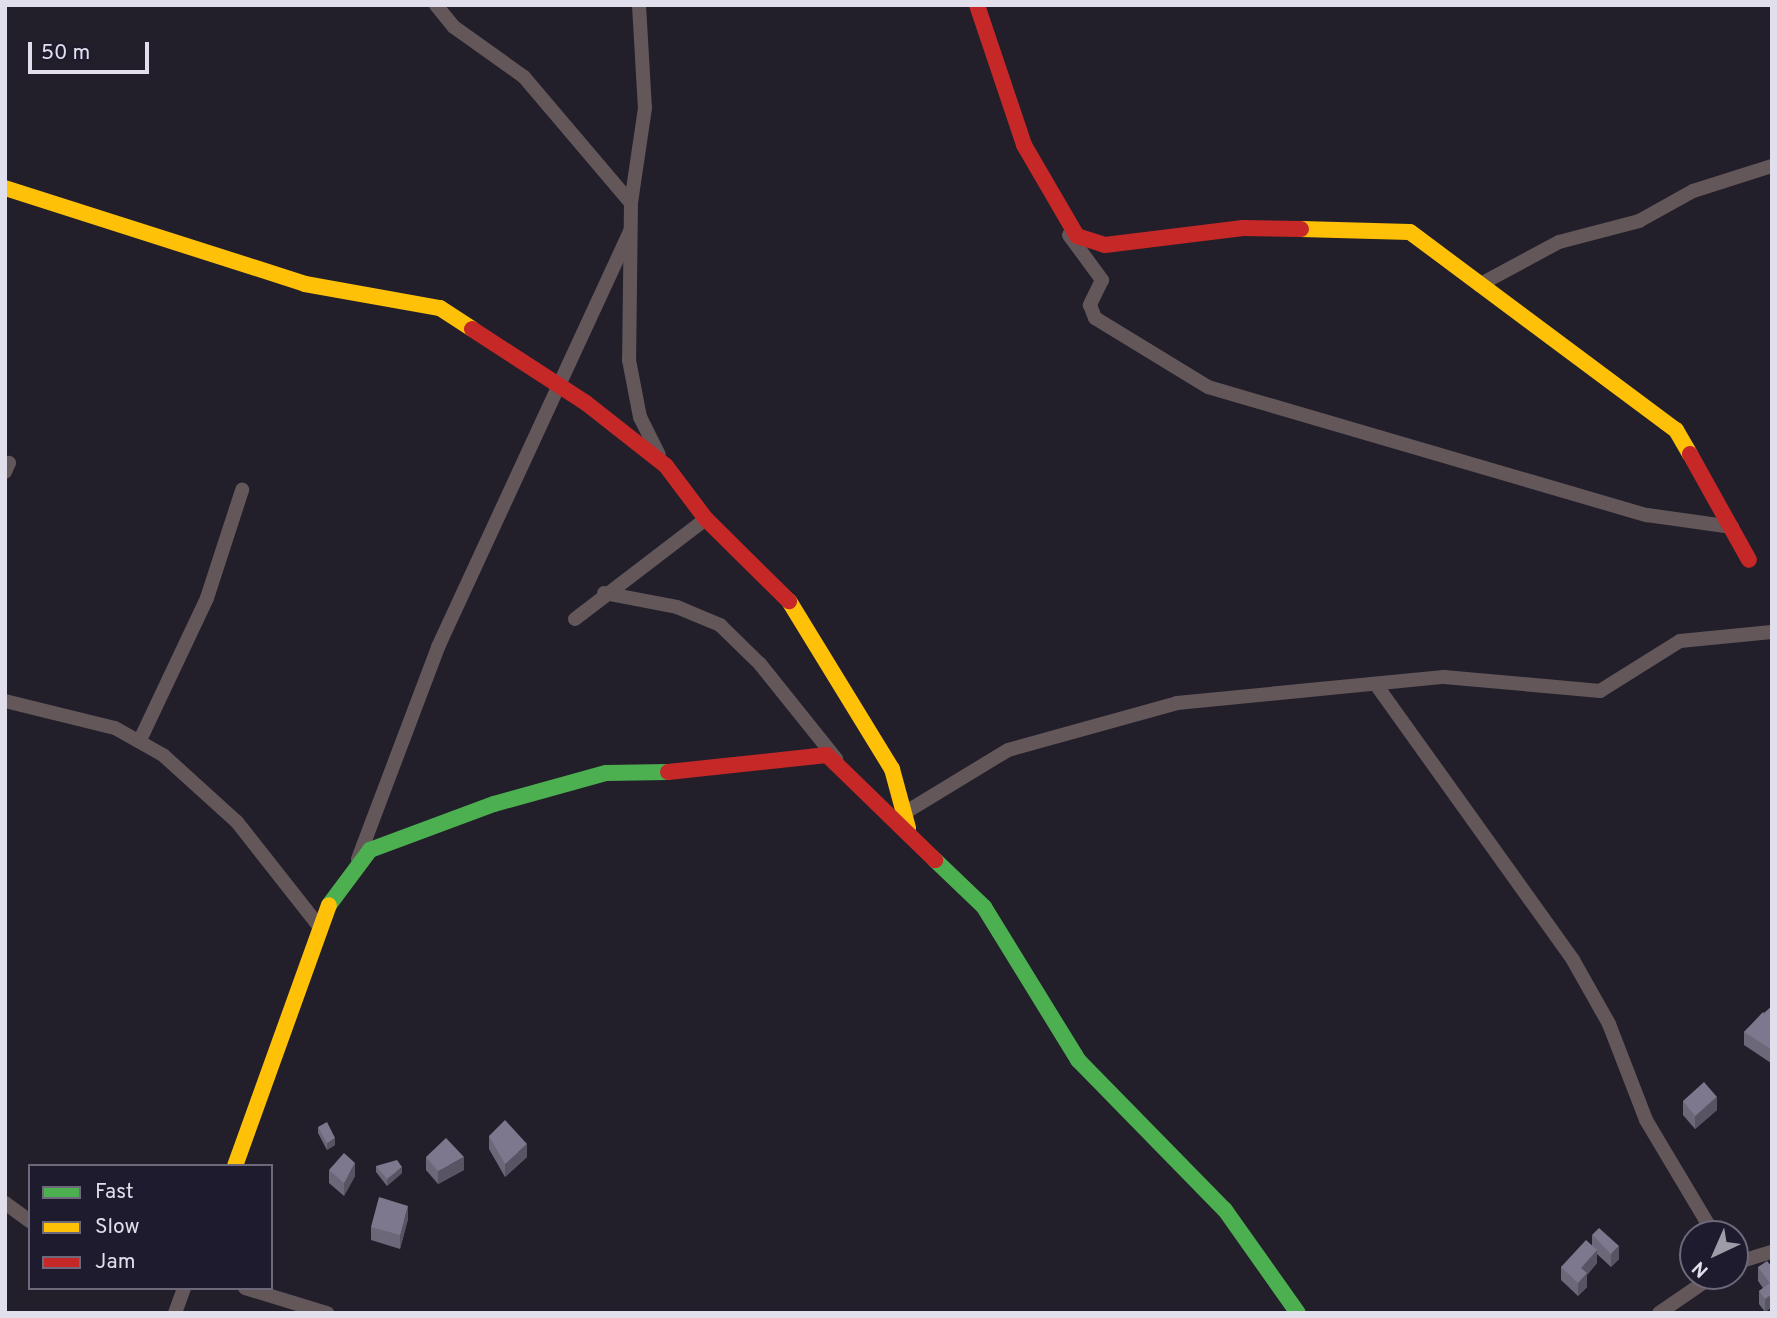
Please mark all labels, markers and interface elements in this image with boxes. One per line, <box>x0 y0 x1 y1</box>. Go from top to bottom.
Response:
scale bar <box>32 28 152 72</box>
text: 50 m <box>41 40 90 67</box>
legend <box>28 1164 273 1290</box>
text: Fast <box>95 1179 134 1206</box>
text: Slow <box>95 1214 140 1241</box>
north arrow <box>1679 1220 1749 1290</box>
text: Jam <box>95 1249 136 1276</box>
text: N <box>1688 1255 1714 1282</box>

